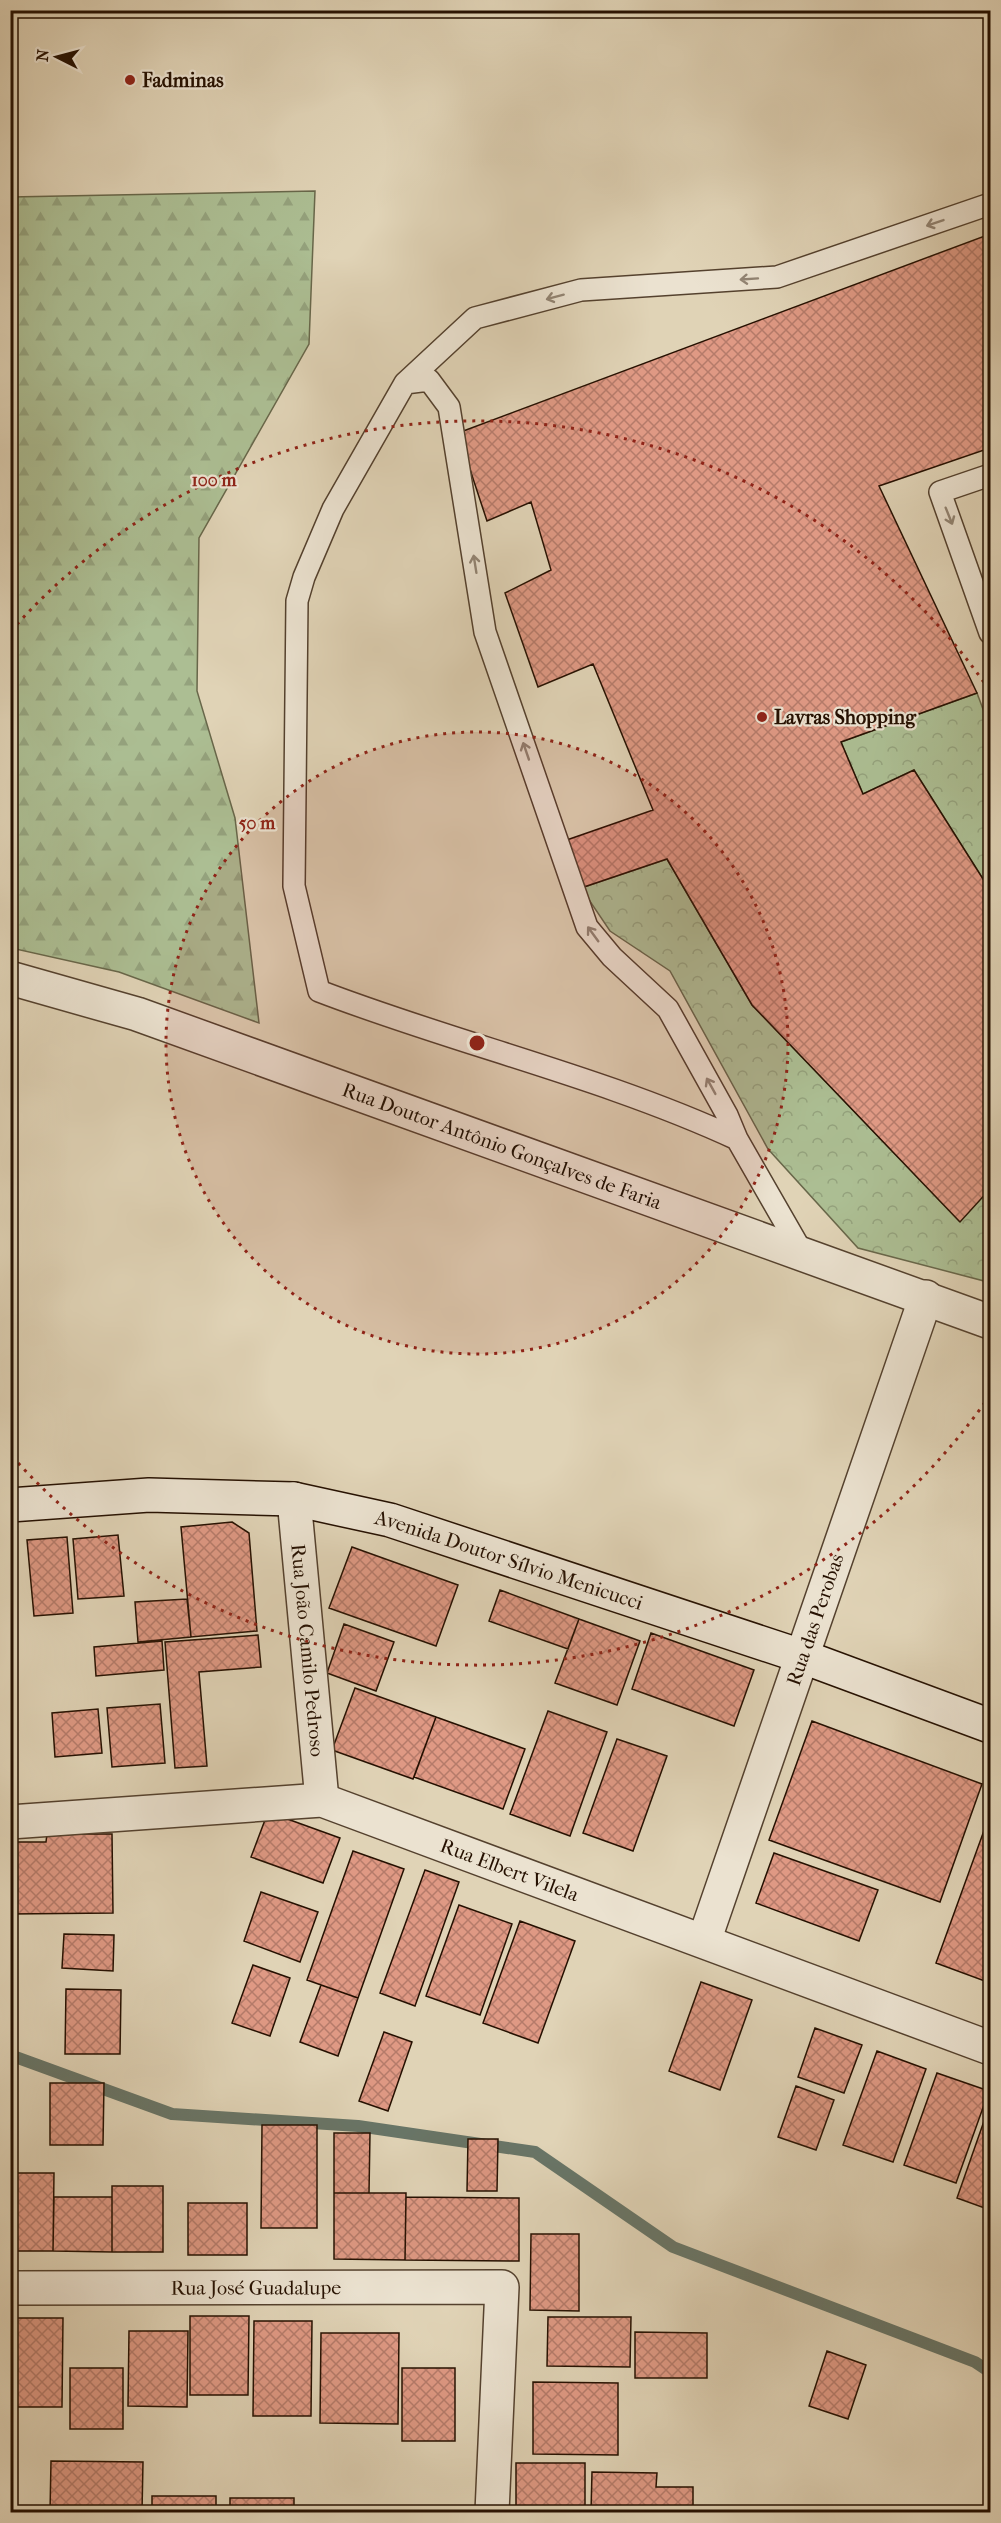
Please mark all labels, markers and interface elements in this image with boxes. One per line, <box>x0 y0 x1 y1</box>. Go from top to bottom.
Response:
north arrow <box>27 27 87 87</box>
text: N <box>32 48 53 63</box>
place label: Fadminas <box>141 69 224 92</box>
marker: Fadminas <box>123 73 137 87</box>
one-way arrow <box>926 218 945 229</box>
one-way arrow <box>740 273 760 284</box>
one-way arrow <box>546 291 565 303</box>
text: 100 m <box>191 470 238 491</box>
one-way arrow <box>944 506 955 525</box>
one-way arrow <box>469 555 480 574</box>
place label: Lavras Shopping <box>774 706 917 729</box>
marker: Lavras Shopping <box>755 710 769 724</box>
one-way arrow <box>520 742 531 761</box>
text: 50 m <box>239 813 276 834</box>
one-way arrow <box>587 927 599 943</box>
centre of rings <box>467 1033 487 1053</box>
street label: Rua Doutor Antônio Gonçalves de Faria <box>339 1078 665 1214</box>
one-way arrow <box>705 1078 717 1095</box>
street label: Avenida Doutor Sílvio Menicucci <box>372 1505 646 1614</box>
street label: Rua João Camilo Pedroso <box>287 1543 329 1758</box>
street label: Rua das Perobas <box>781 1551 848 1689</box>
street label: Rua Elbert Vilela <box>437 1833 583 1906</box>
street label: Rua José Guadalupe <box>171 2276 341 2299</box>

